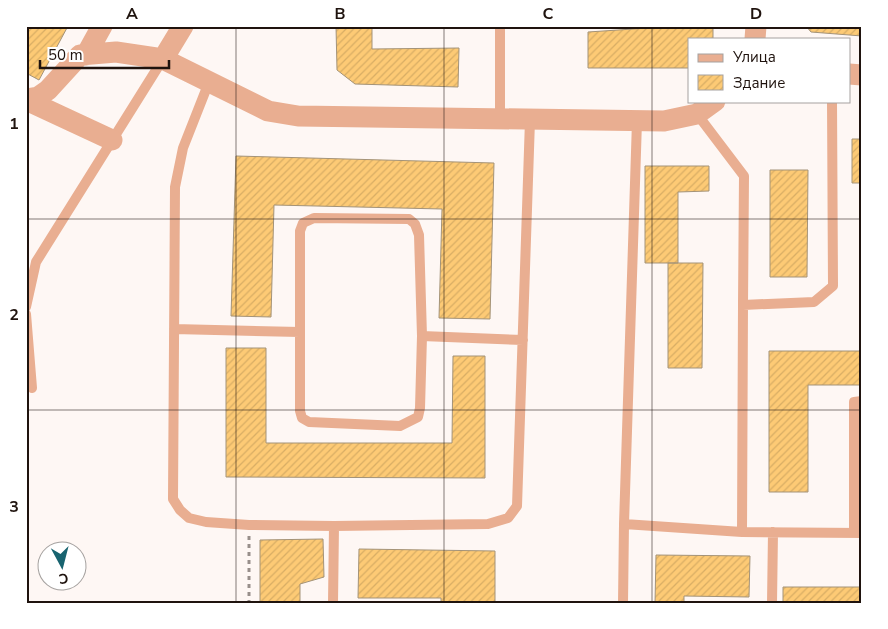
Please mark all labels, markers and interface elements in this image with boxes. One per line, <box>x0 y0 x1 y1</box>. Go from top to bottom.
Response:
text: A <box>126 3 138 25</box>
text: B <box>334 3 346 25</box>
text: C <box>543 3 554 25</box>
text: D <box>750 3 762 25</box>
scale bar <box>40 38 169 70</box>
legend <box>688 38 850 102</box>
text: 50 m <box>48 45 83 65</box>
text: Улица <box>732 47 776 67</box>
text: Здание <box>733 73 785 93</box>
text: 1 <box>9 113 19 135</box>
text: 2 <box>9 304 19 326</box>
text: 3 <box>9 496 19 518</box>
north arrow <box>38 542 88 592</box>
text: С <box>57 568 69 588</box>

